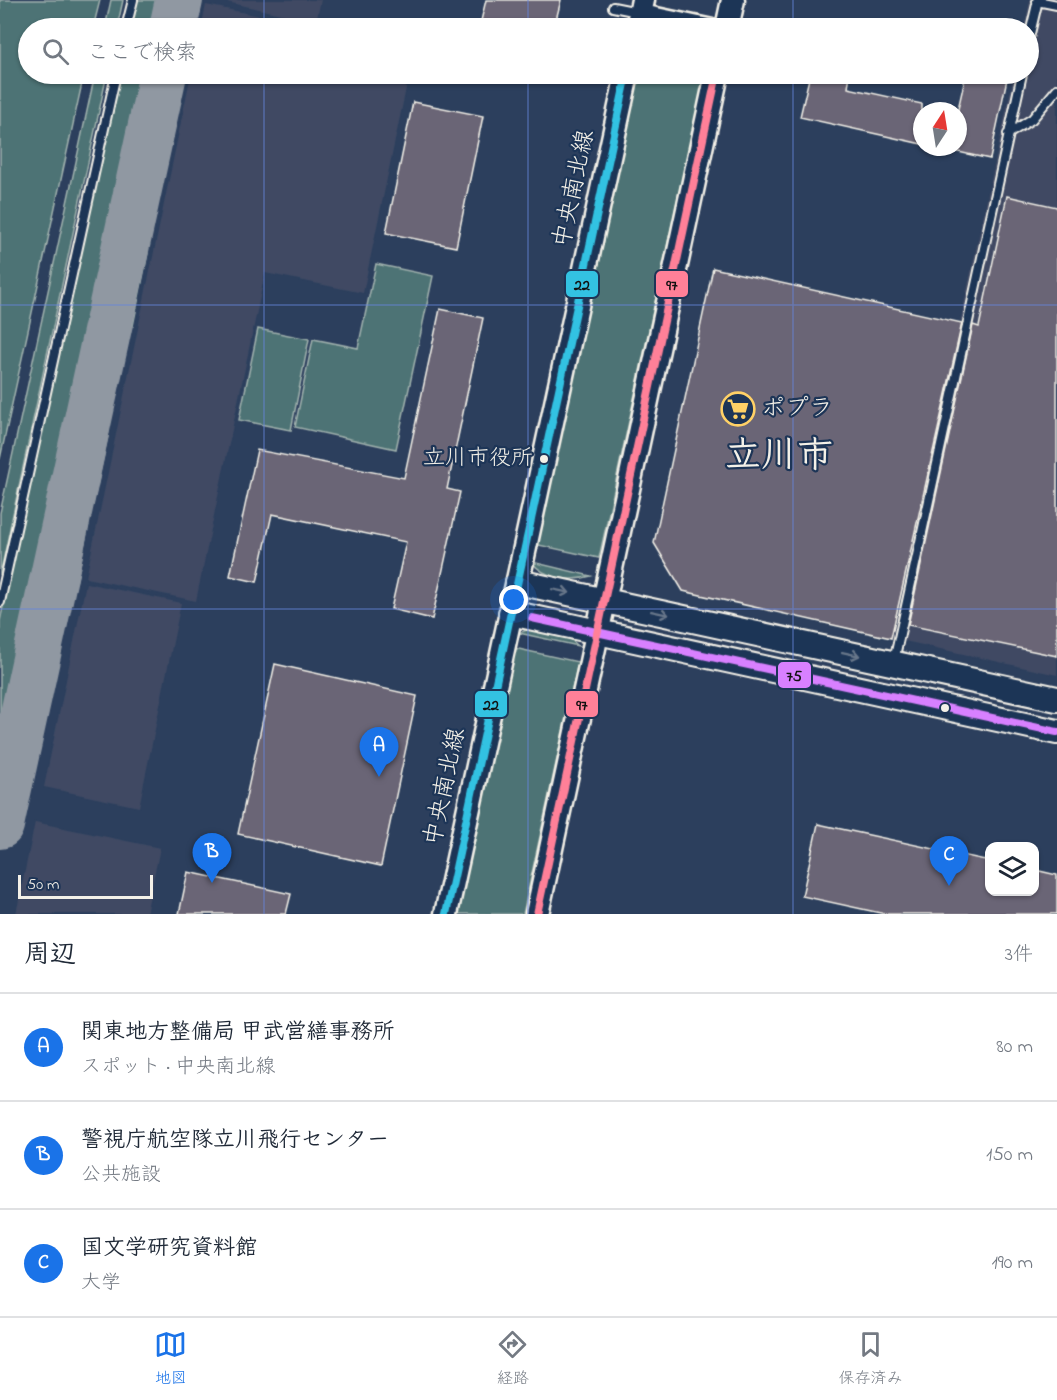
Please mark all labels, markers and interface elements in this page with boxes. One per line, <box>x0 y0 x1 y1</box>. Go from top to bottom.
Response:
search box <box>18 18 1039 84</box>
icon: search <box>39 35 72 68</box>
text: ここで検索 <box>87 38 197 70</box>
north arrow <box>913 102 967 156</box>
street label: 中央南北線 <box>545 127 605 251</box>
line badge: 22 <box>565 270 599 298</box>
line badge: 97 <box>655 270 689 298</box>
text: 22 <box>573 274 590 298</box>
text: 97 <box>665 274 678 298</box>
supermarket icon: ポプラ <box>720 391 756 427</box>
place label: ポプラ <box>761 392 833 427</box>
district label: 立川市 <box>725 431 833 484</box>
place label: 立川市役所 <box>423 443 533 475</box>
marker: 立川市役所 <box>538 453 550 465</box>
your location <box>499 585 528 614</box>
one-way arrow <box>550 586 570 597</box>
one-way arrow <box>651 607 670 619</box>
one-way arrow <box>841 649 860 661</box>
line badge: 75 <box>777 661 812 689</box>
text: 75 <box>786 665 803 689</box>
line badge: 22 <box>474 690 508 718</box>
line badge: 97 <box>565 690 599 718</box>
text: 22 <box>482 694 499 718</box>
text: 97 <box>575 694 588 718</box>
unlabelled marker <box>939 702 951 714</box>
street label: 中央南北線 <box>416 725 476 849</box>
pin: A <box>360 728 398 777</box>
pin: B <box>192 834 232 883</box>
pin: C <box>930 836 968 886</box>
map controls <box>985 842 1039 896</box>
button: layers <box>985 842 1039 896</box>
scale bar <box>18 872 153 900</box>
text: 50 m <box>27 873 59 897</box>
text: 周辺 <box>24 937 76 975</box>
text: 3件 <box>1005 941 1033 970</box>
text: 関東地方整備局 甲武営繕事務所 <box>81 1017 395 1049</box>
text: A <box>37 1033 50 1062</box>
text: 80 m <box>996 1033 1033 1062</box>
text: スポット · 中央南北線 <box>81 1053 275 1082</box>
text: 警視庁航空隊立川飛行センター <box>81 1125 389 1157</box>
text: B <box>37 1141 50 1170</box>
text: 150 m <box>986 1141 1033 1170</box>
text: 公共施設 <box>81 1161 161 1190</box>
text: 国文学研究資料館 <box>81 1233 257 1265</box>
text: C <box>38 1249 49 1278</box>
text: 190 m <box>991 1249 1033 1278</box>
text: 大学 <box>81 1269 121 1298</box>
tab: 地図 <box>154 1328 187 1391</box>
tab: 経路 <box>496 1328 529 1391</box>
tab: 保存済み <box>838 1328 902 1391</box>

